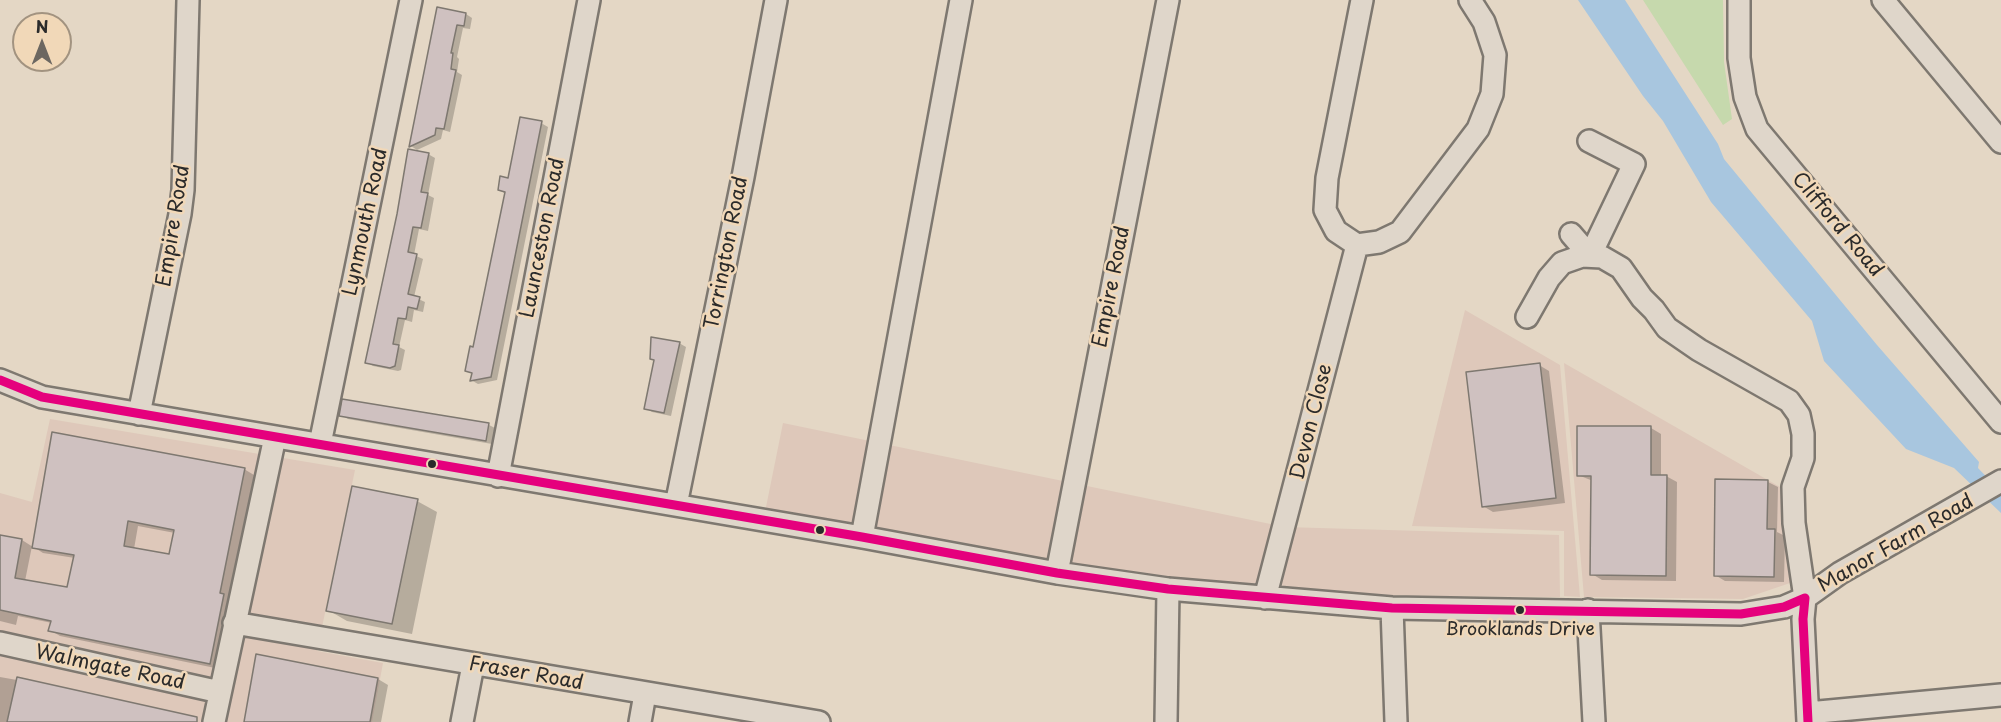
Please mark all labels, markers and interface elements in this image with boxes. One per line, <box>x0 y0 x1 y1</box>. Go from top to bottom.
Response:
north arrow <box>12 12 72 72</box>
text: N <box>36 14 48 38</box>
street label: Lynmouth Road <box>339 146 393 298</box>
street label: Launceston Road <box>516 156 570 320</box>
street label: Empire Road <box>153 163 195 289</box>
street label: Clifford Road <box>1786 168 1888 282</box>
street label: Torrington Road <box>700 174 754 332</box>
street label: Empire Road <box>1088 224 1136 350</box>
street label: Devon Close <box>1286 362 1338 482</box>
unlabelled marker <box>426 458 438 470</box>
street label: Manor Farm Road <box>1814 490 1978 598</box>
unlabelled marker <box>814 524 826 536</box>
marker: Brooklands Drive <box>1514 604 1526 616</box>
place label: Brooklands Drive <box>1445 619 1595 641</box>
street label: Walmgate Road <box>33 640 187 696</box>
street label: Fraser Road <box>467 652 585 696</box>

